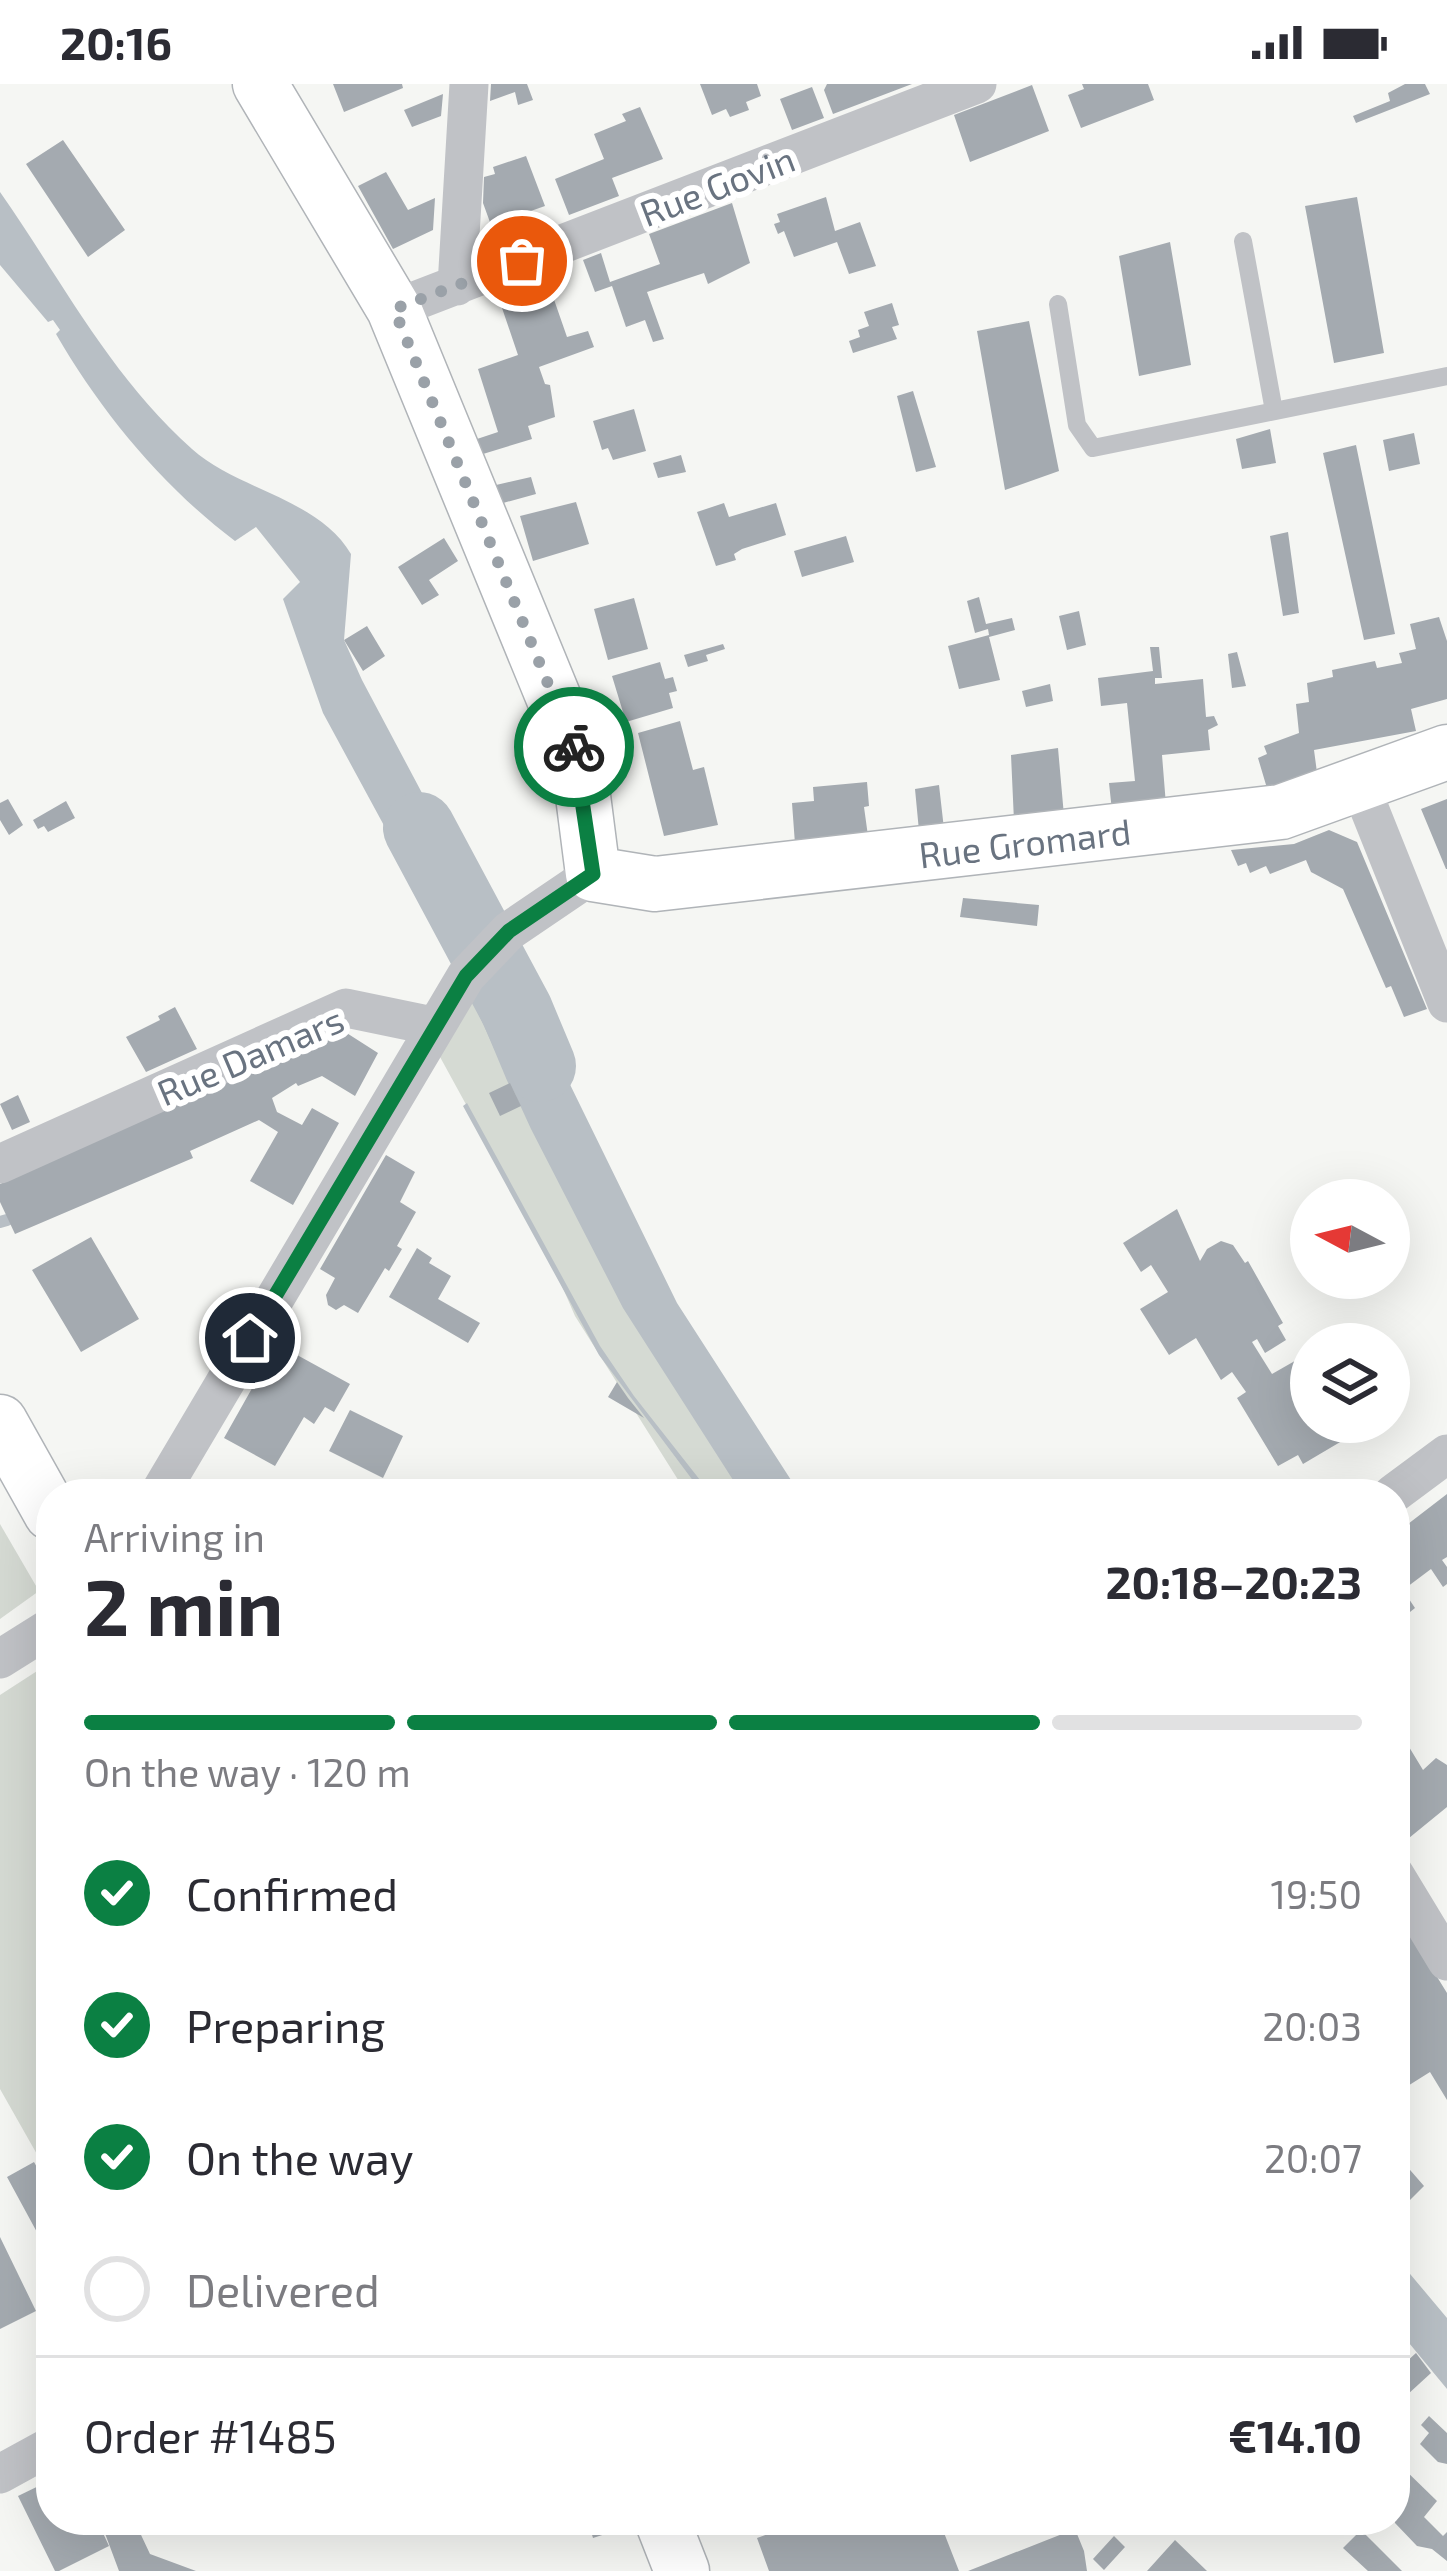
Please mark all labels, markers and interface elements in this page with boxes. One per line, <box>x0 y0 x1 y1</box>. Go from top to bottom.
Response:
text: 20:16 <box>60 15 172 69</box>
street label: Rue Govin <box>634 136 800 234</box>
pin <box>471 210 573 312</box>
icon: bag <box>489 228 555 294</box>
courier <box>514 687 634 807</box>
icon: bike <box>541 714 607 780</box>
street label: Rue Gromard <box>916 808 1133 875</box>
street label: Rue Damars <box>151 997 349 1113</box>
north arrow <box>1290 1179 1410 1299</box>
map controls <box>1290 1179 1410 1443</box>
pin <box>199 1287 301 1389</box>
icon: home <box>217 1305 283 1371</box>
button: layers <box>1290 1323 1410 1443</box>
text: Arriving in <box>84 1513 265 1560</box>
text: 20:18–20:23 <box>1105 1554 1362 1608</box>
text: 2 min <box>84 1558 283 1652</box>
text: On the way · 120 m <box>84 1748 411 1795</box>
icon: check <box>84 1860 150 1926</box>
text: Confirmed <box>186 1866 398 1920</box>
text: 19:50 <box>1271 1870 1362 1917</box>
icon: check <box>84 1992 150 2058</box>
text: Preparing <box>186 1998 385 2052</box>
text: 20:03 <box>1262 2002 1362 2049</box>
icon: check <box>84 2124 150 2190</box>
text: On the way <box>186 2130 413 2184</box>
text: 20:07 <box>1264 2134 1362 2181</box>
text: Delivered <box>186 2262 380 2316</box>
text: Order #1485 <box>84 2408 337 2462</box>
text: €14.10 <box>1228 2408 1362 2462</box>

